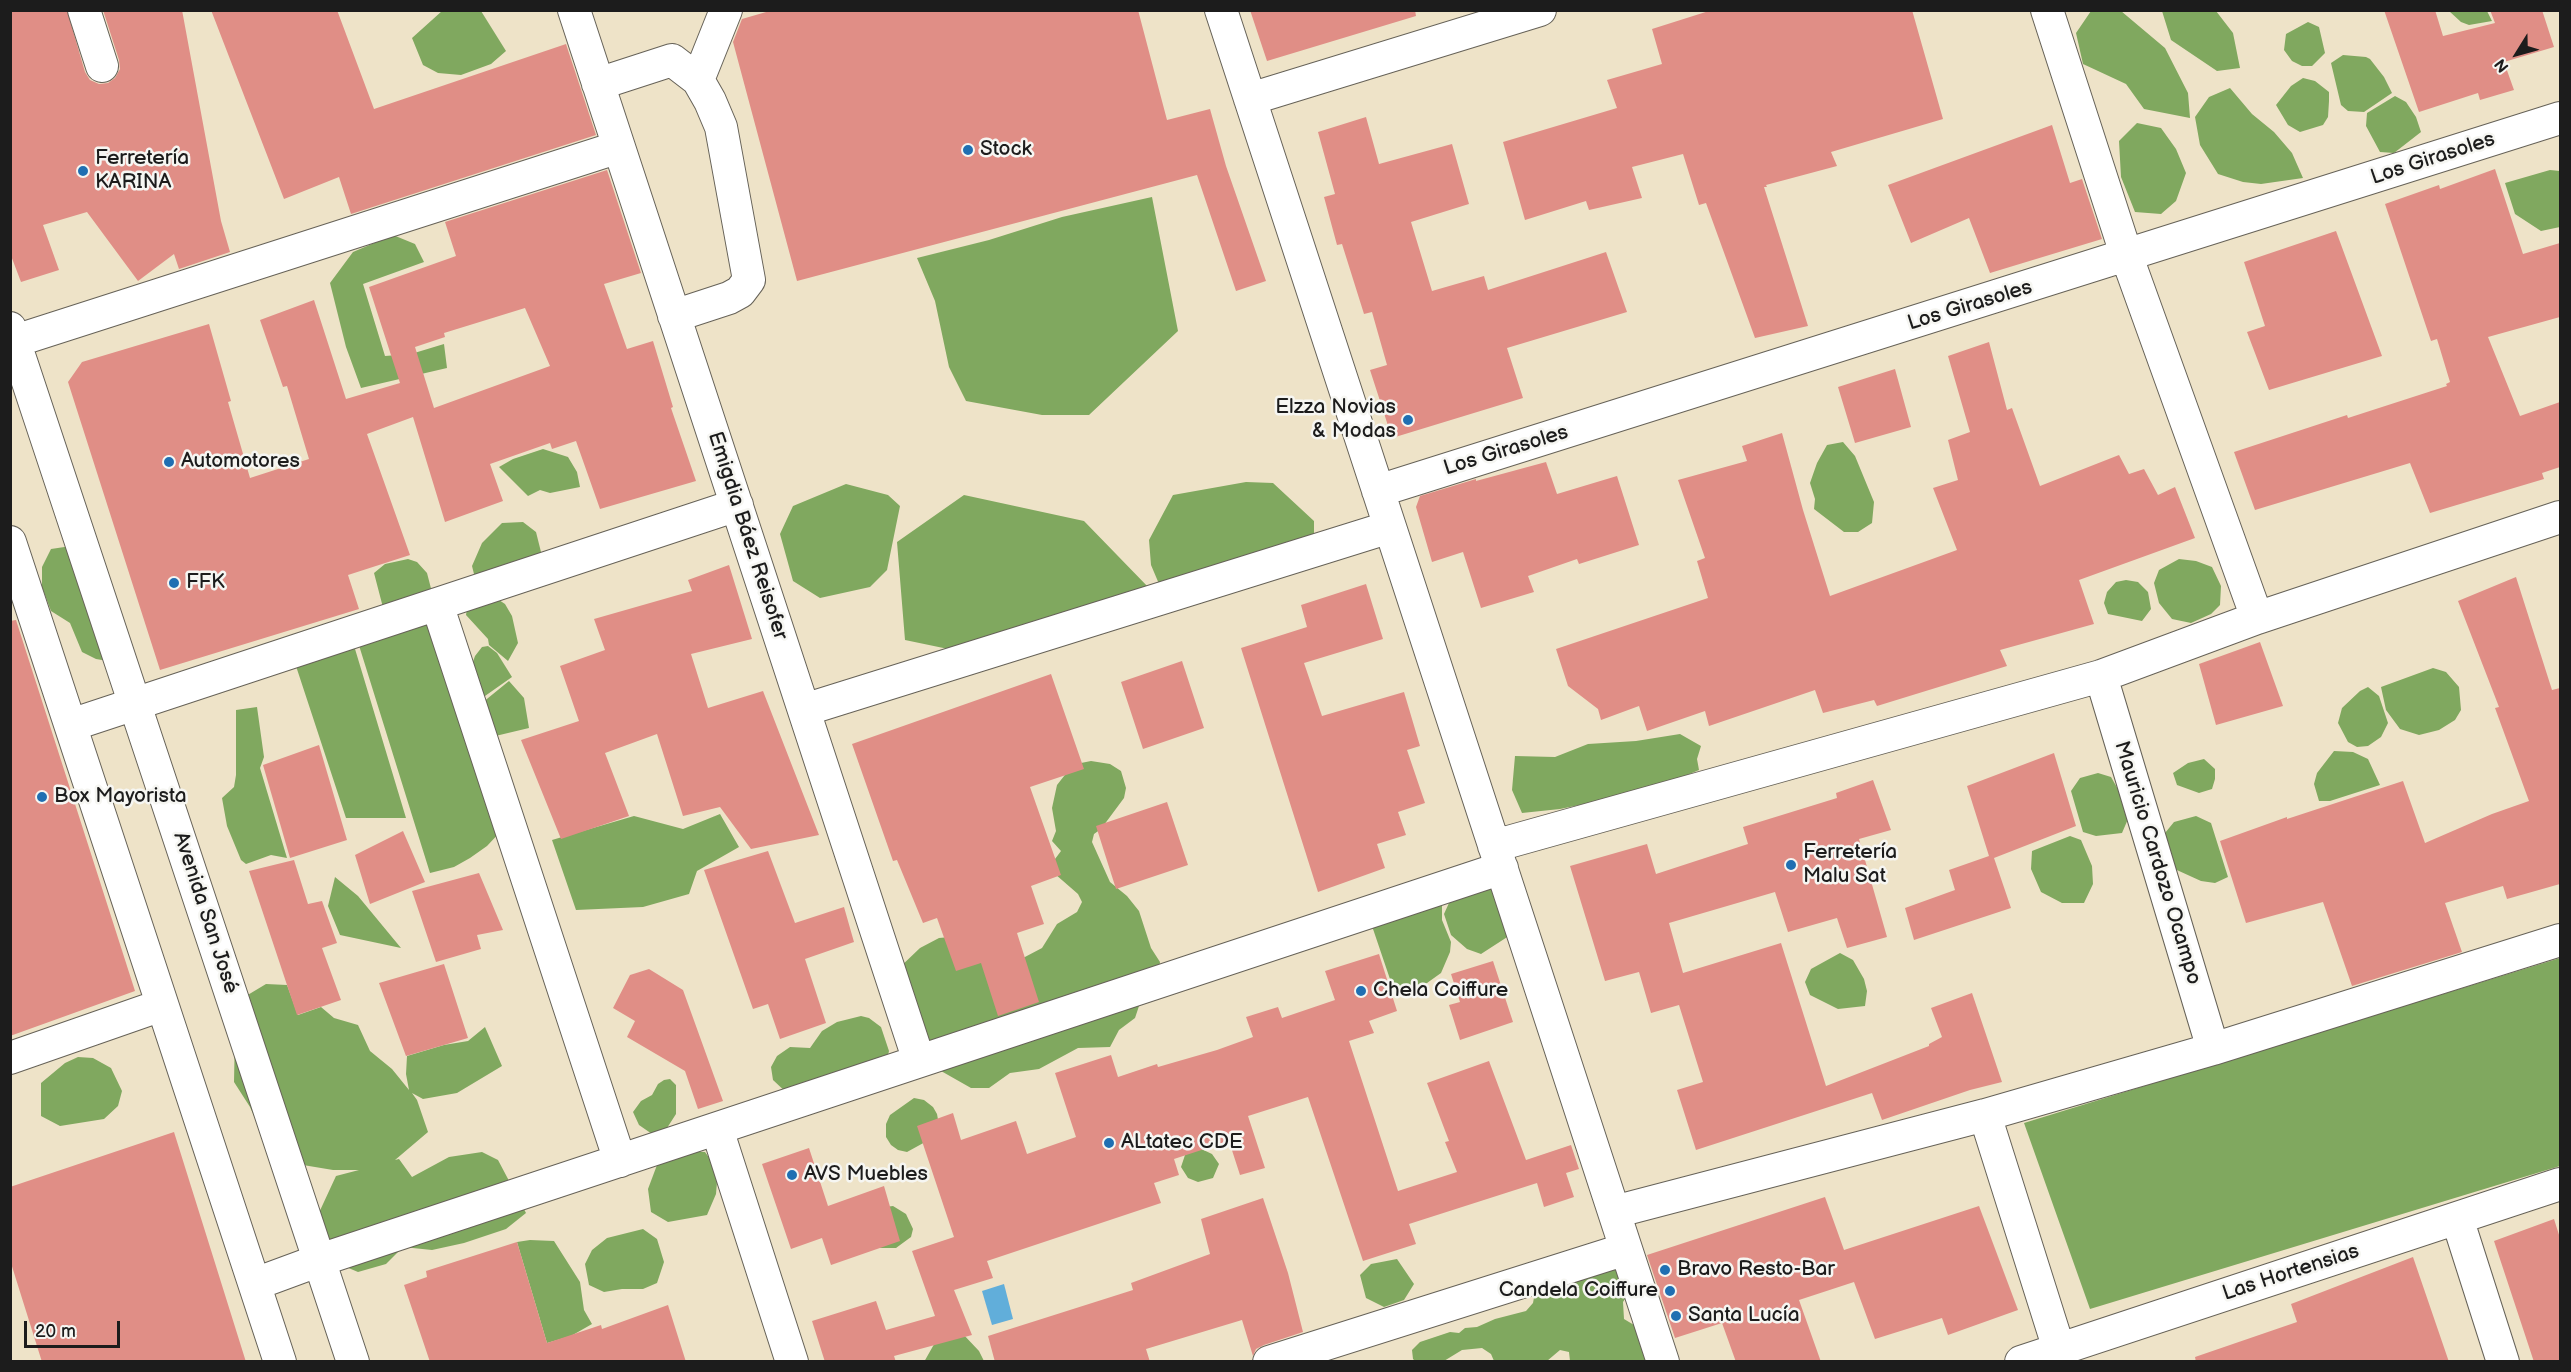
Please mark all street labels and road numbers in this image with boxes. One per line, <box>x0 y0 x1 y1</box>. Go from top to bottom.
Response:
street label: Los Girasoles <box>2368 127 2498 191</box>
street label: Los Girasoles <box>1905 275 2035 337</box>
street label: Los Girasoles <box>1441 420 1571 482</box>
street label: Emigdia Báez Reisofer <box>701 429 793 643</box>
street label: Mauricio Cardozo Ocampo <box>2108 738 2206 988</box>
street label: Avenida San José <box>167 829 243 997</box>
street label: Las Hortensias <box>2219 1239 2363 1307</box>

